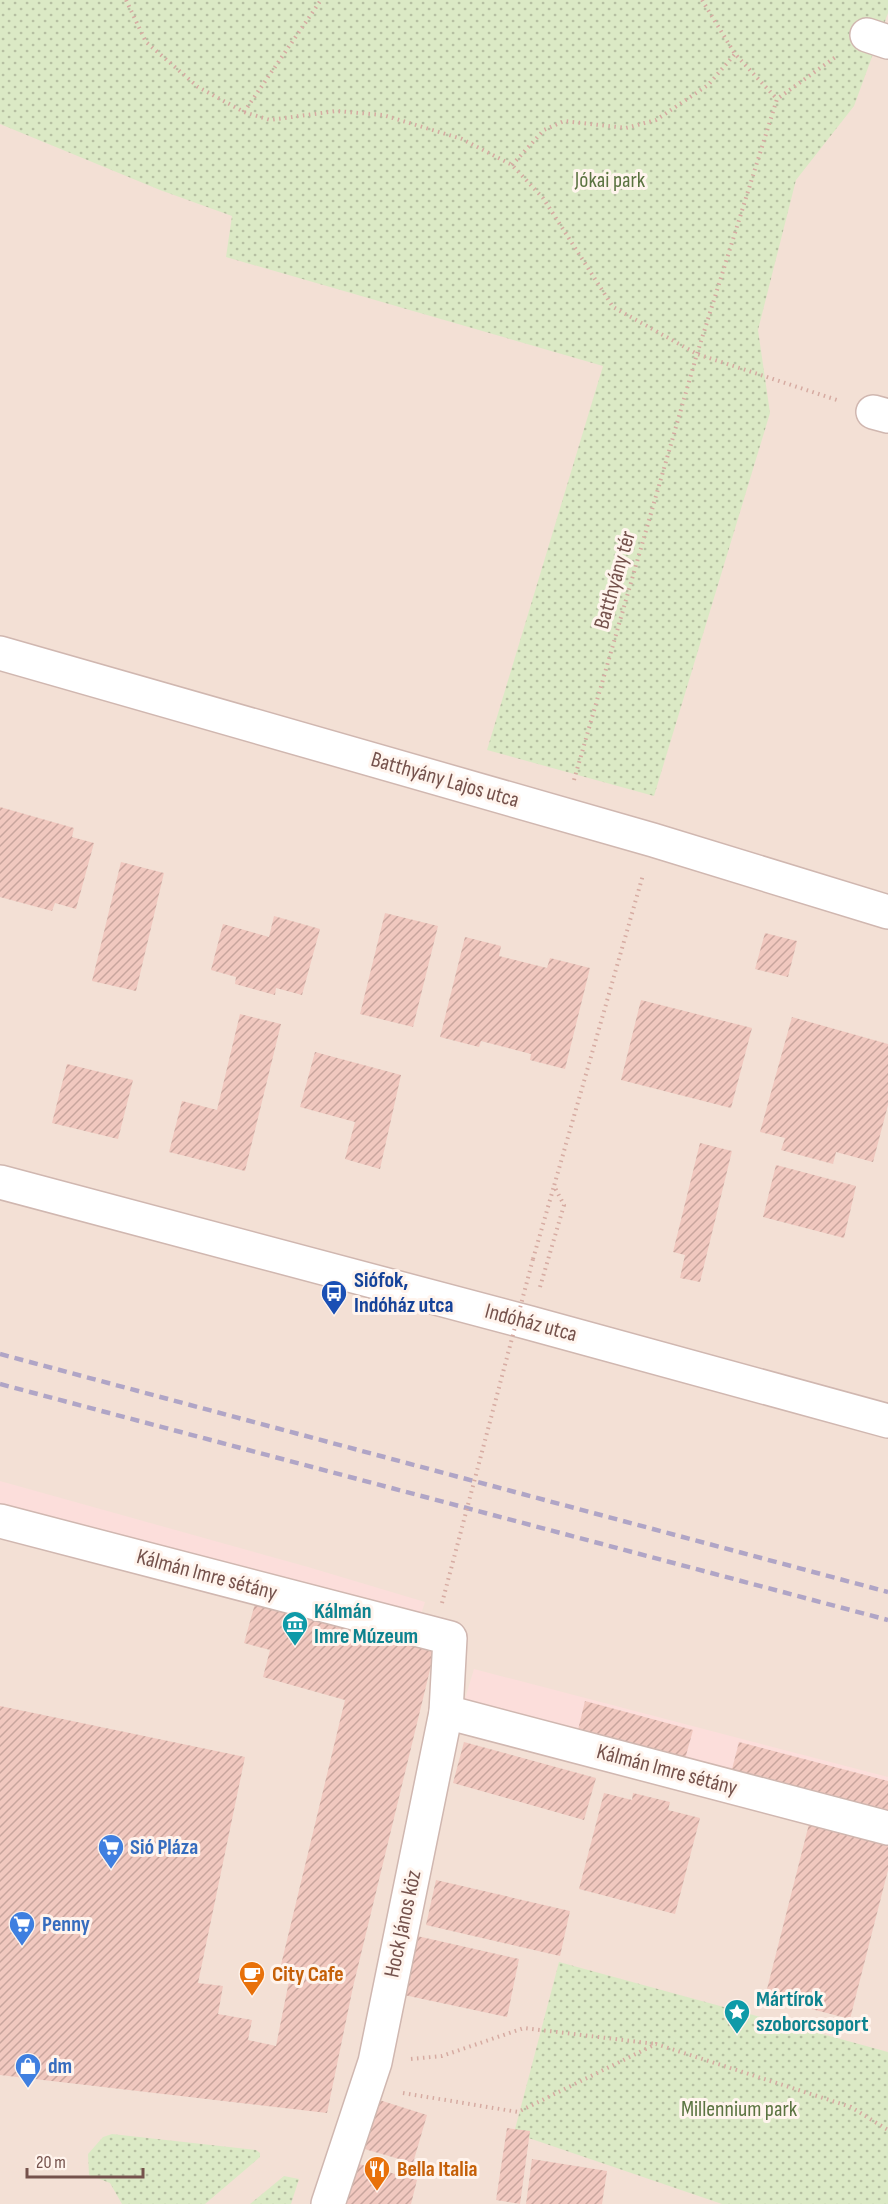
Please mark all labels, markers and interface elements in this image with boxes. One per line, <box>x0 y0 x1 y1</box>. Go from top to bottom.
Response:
park label: Jókai park <box>574 167 646 194</box>
street label: Batthyány tér <box>588 528 642 632</box>
street label: Batthyány Lajos utca <box>368 746 522 814</box>
place label: Siófok, Indóház utca <box>354 1267 453 1319</box>
bus stop icon: Siófok, Indóház utca <box>319 1278 349 1316</box>
street label: Indóház utca <box>482 1298 580 1348</box>
street label: Kálmán Imre sétány <box>134 1543 281 1607</box>
place label: Kálmán Imre Múzeum <box>314 1598 418 1650</box>
museum icon: Kálmán Imre Múzeum <box>280 1609 310 1647</box>
street label: Kálmán Imre sétány <box>594 1738 741 1802</box>
supermarket icon: Sió Pláza <box>96 1832 126 1870</box>
place label: Sió Pláza <box>130 1834 198 1861</box>
street label: Hock János köz <box>378 1868 428 1980</box>
supermarket icon: Penny <box>7 1909 37 1947</box>
place label: Penny <box>42 1911 90 1938</box>
cafe icon: City Cafe <box>237 1959 267 1997</box>
place label: City Cafe <box>272 1961 344 1988</box>
place label: Mártírok szoborcsoport <box>756 1986 868 2038</box>
place icon: Mártírok szoborcsoport <box>722 1997 752 2035</box>
shop icon: dm <box>13 2051 43 2089</box>
place label: dm <box>48 2053 72 2080</box>
park label: Millennium park <box>681 2096 798 2123</box>
scale bar <box>27 2141 142 2179</box>
text: 20 m <box>36 2152 66 2173</box>
restaurant icon: Bella Italia <box>362 2154 392 2192</box>
place label: Bella Italia <box>397 2156 478 2183</box>

